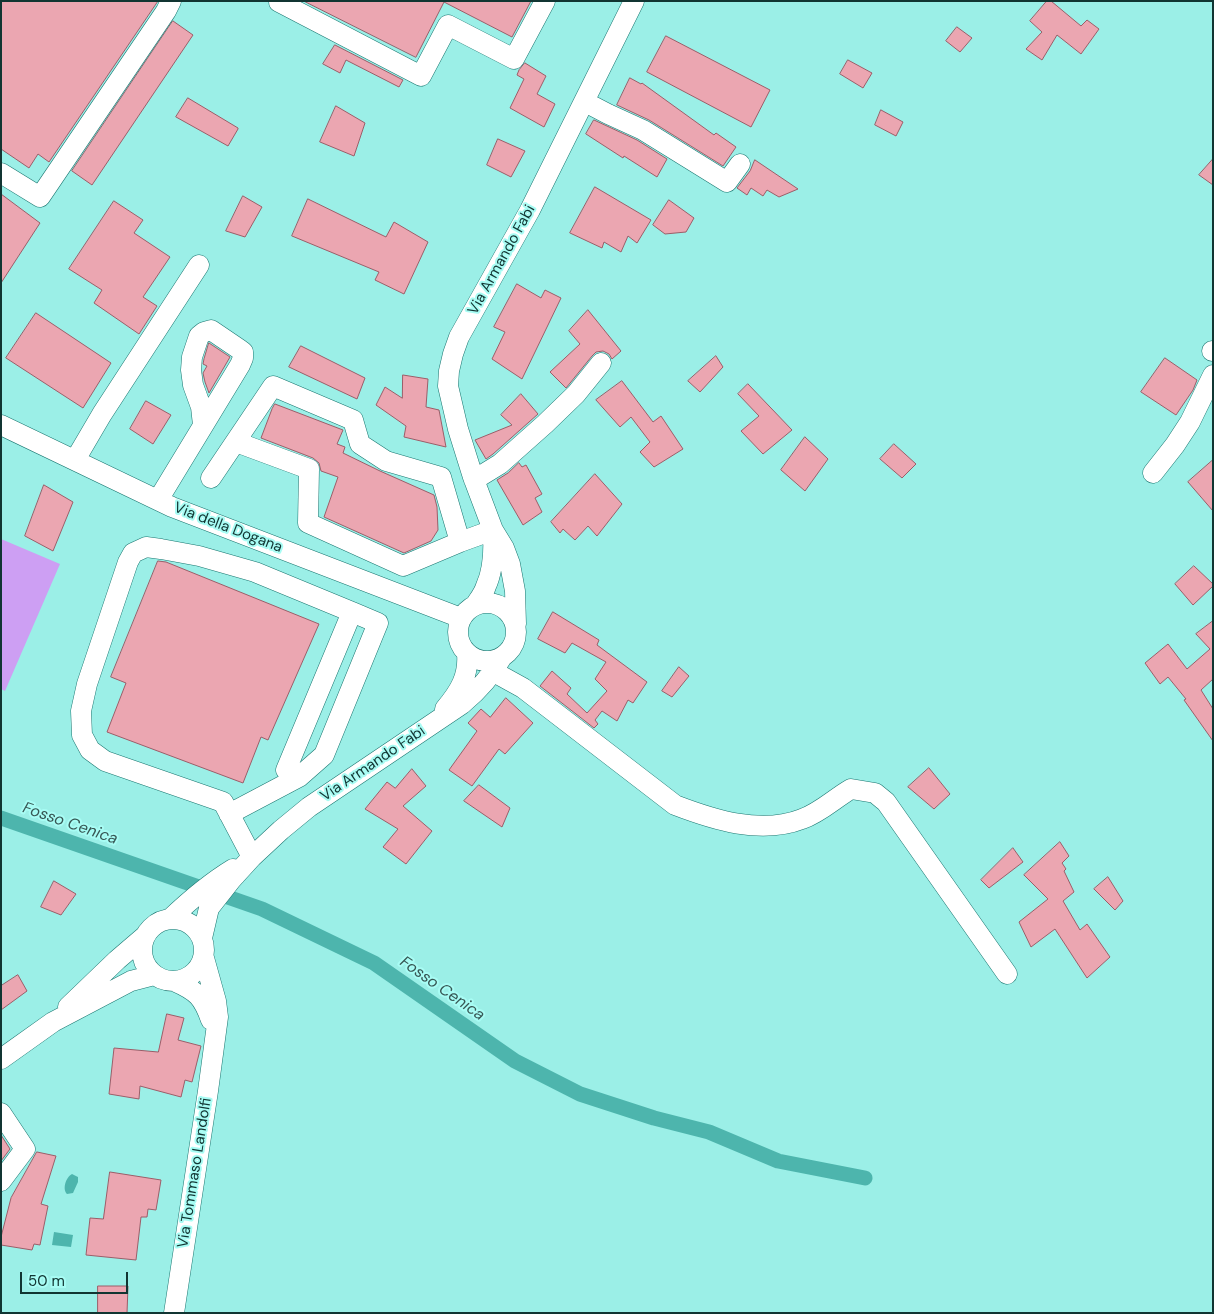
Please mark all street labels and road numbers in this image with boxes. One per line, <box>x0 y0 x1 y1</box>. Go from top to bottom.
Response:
street label: Via Armando Fabi <box>464 202 540 318</box>
street label: Via della Dogana <box>171 499 285 557</box>
street label: Via Armando Fabi <box>317 722 429 806</box>
street label: Via Tommaso Landolfi <box>174 1097 216 1249</box>

